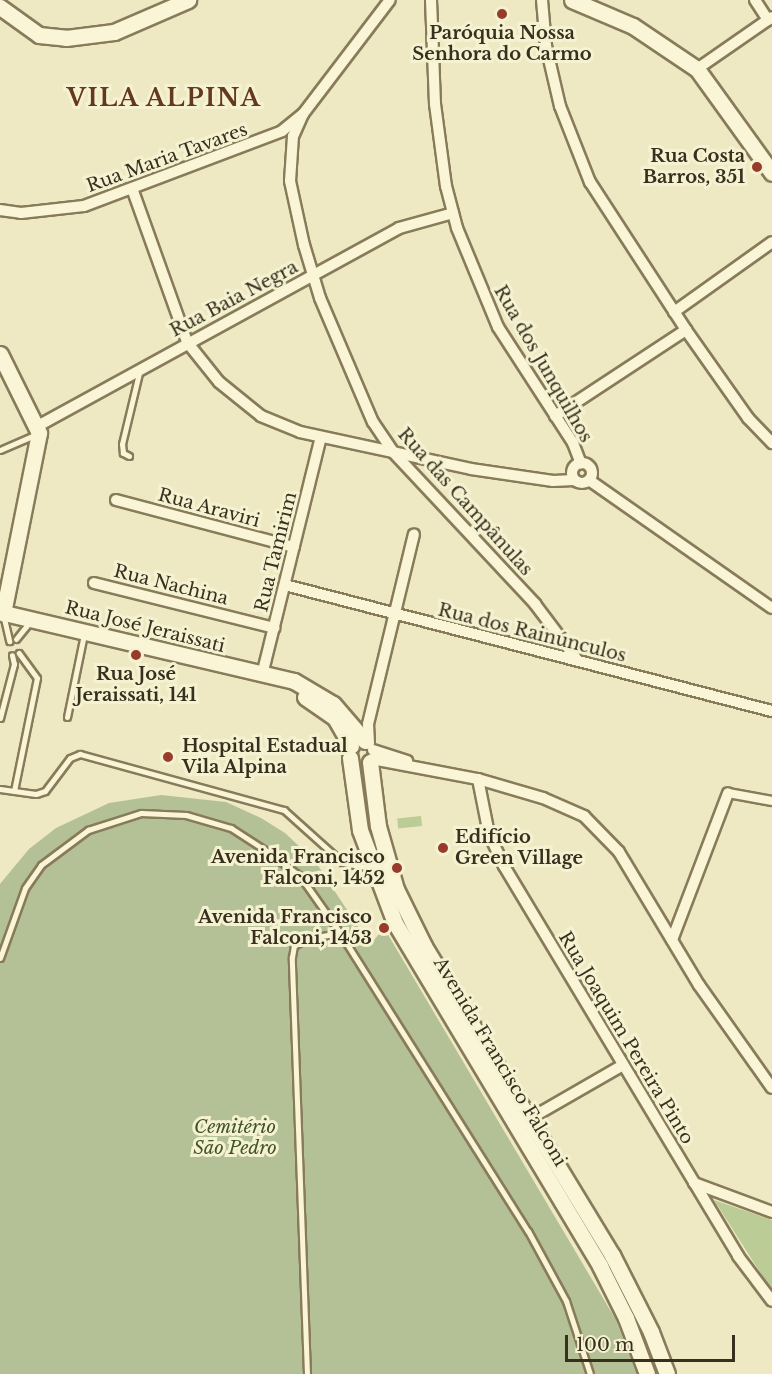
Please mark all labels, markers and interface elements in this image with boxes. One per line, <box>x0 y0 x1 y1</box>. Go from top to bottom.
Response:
marker: Paróquia Nossa Senhora do Carmo <box>495 7 509 21</box>
place label: Paróquia Nossa Senhora do Carmo <box>412 23 592 66</box>
district label: VILA ALPINA <box>66 84 262 112</box>
street label: Rua Maria Tavares <box>83 119 251 197</box>
place label: Rua Costa Barros, 351 <box>643 146 745 188</box>
marker: Rua Costa Barros, 351 <box>750 160 764 174</box>
street label: Rua Baia Negra <box>166 256 302 342</box>
street label: Rua dos Junquilhos <box>489 282 597 446</box>
street label: Rua das Campânulas <box>393 424 537 580</box>
street label: Rua Araviri <box>155 484 263 532</box>
street label: Rua Tamirim <box>251 490 301 614</box>
street label: Rua Nachina <box>111 560 231 610</box>
street label: Rua José Jeraissati <box>63 597 227 657</box>
street label: Rua dos Rainúnculos <box>436 599 628 667</box>
marker: Rua José Jeraissati, 141 <box>129 648 143 662</box>
place label: Rua José Jeraissati, 141 <box>76 664 196 706</box>
place label: Hospital Estadual Vila Alpina <box>182 736 348 778</box>
marker: Hospital Estadual Vila Alpina <box>159 748 177 766</box>
place label: Edifício Green Village <box>455 827 584 870</box>
marker: Edifício Green Village <box>436 841 450 855</box>
place label: Avenida Francisco Falconi, 1452 <box>211 847 385 890</box>
marker: Avenida Francisco Falconi, 1452 <box>390 861 404 875</box>
place label: Avenida Francisco Falconi, 1453 <box>198 907 372 950</box>
marker: Avenida Francisco Falconi, 1453 <box>377 921 391 935</box>
street label: Rua Joaquim Pereira Pinto <box>554 928 698 1148</box>
street label: Avenida Francisco Falconi <box>429 953 571 1171</box>
park label: Cemitério São Pedro <box>193 1117 277 1160</box>
scale bar <box>568 1323 738 1361</box>
text: 100 m <box>576 1334 634 1356</box>

